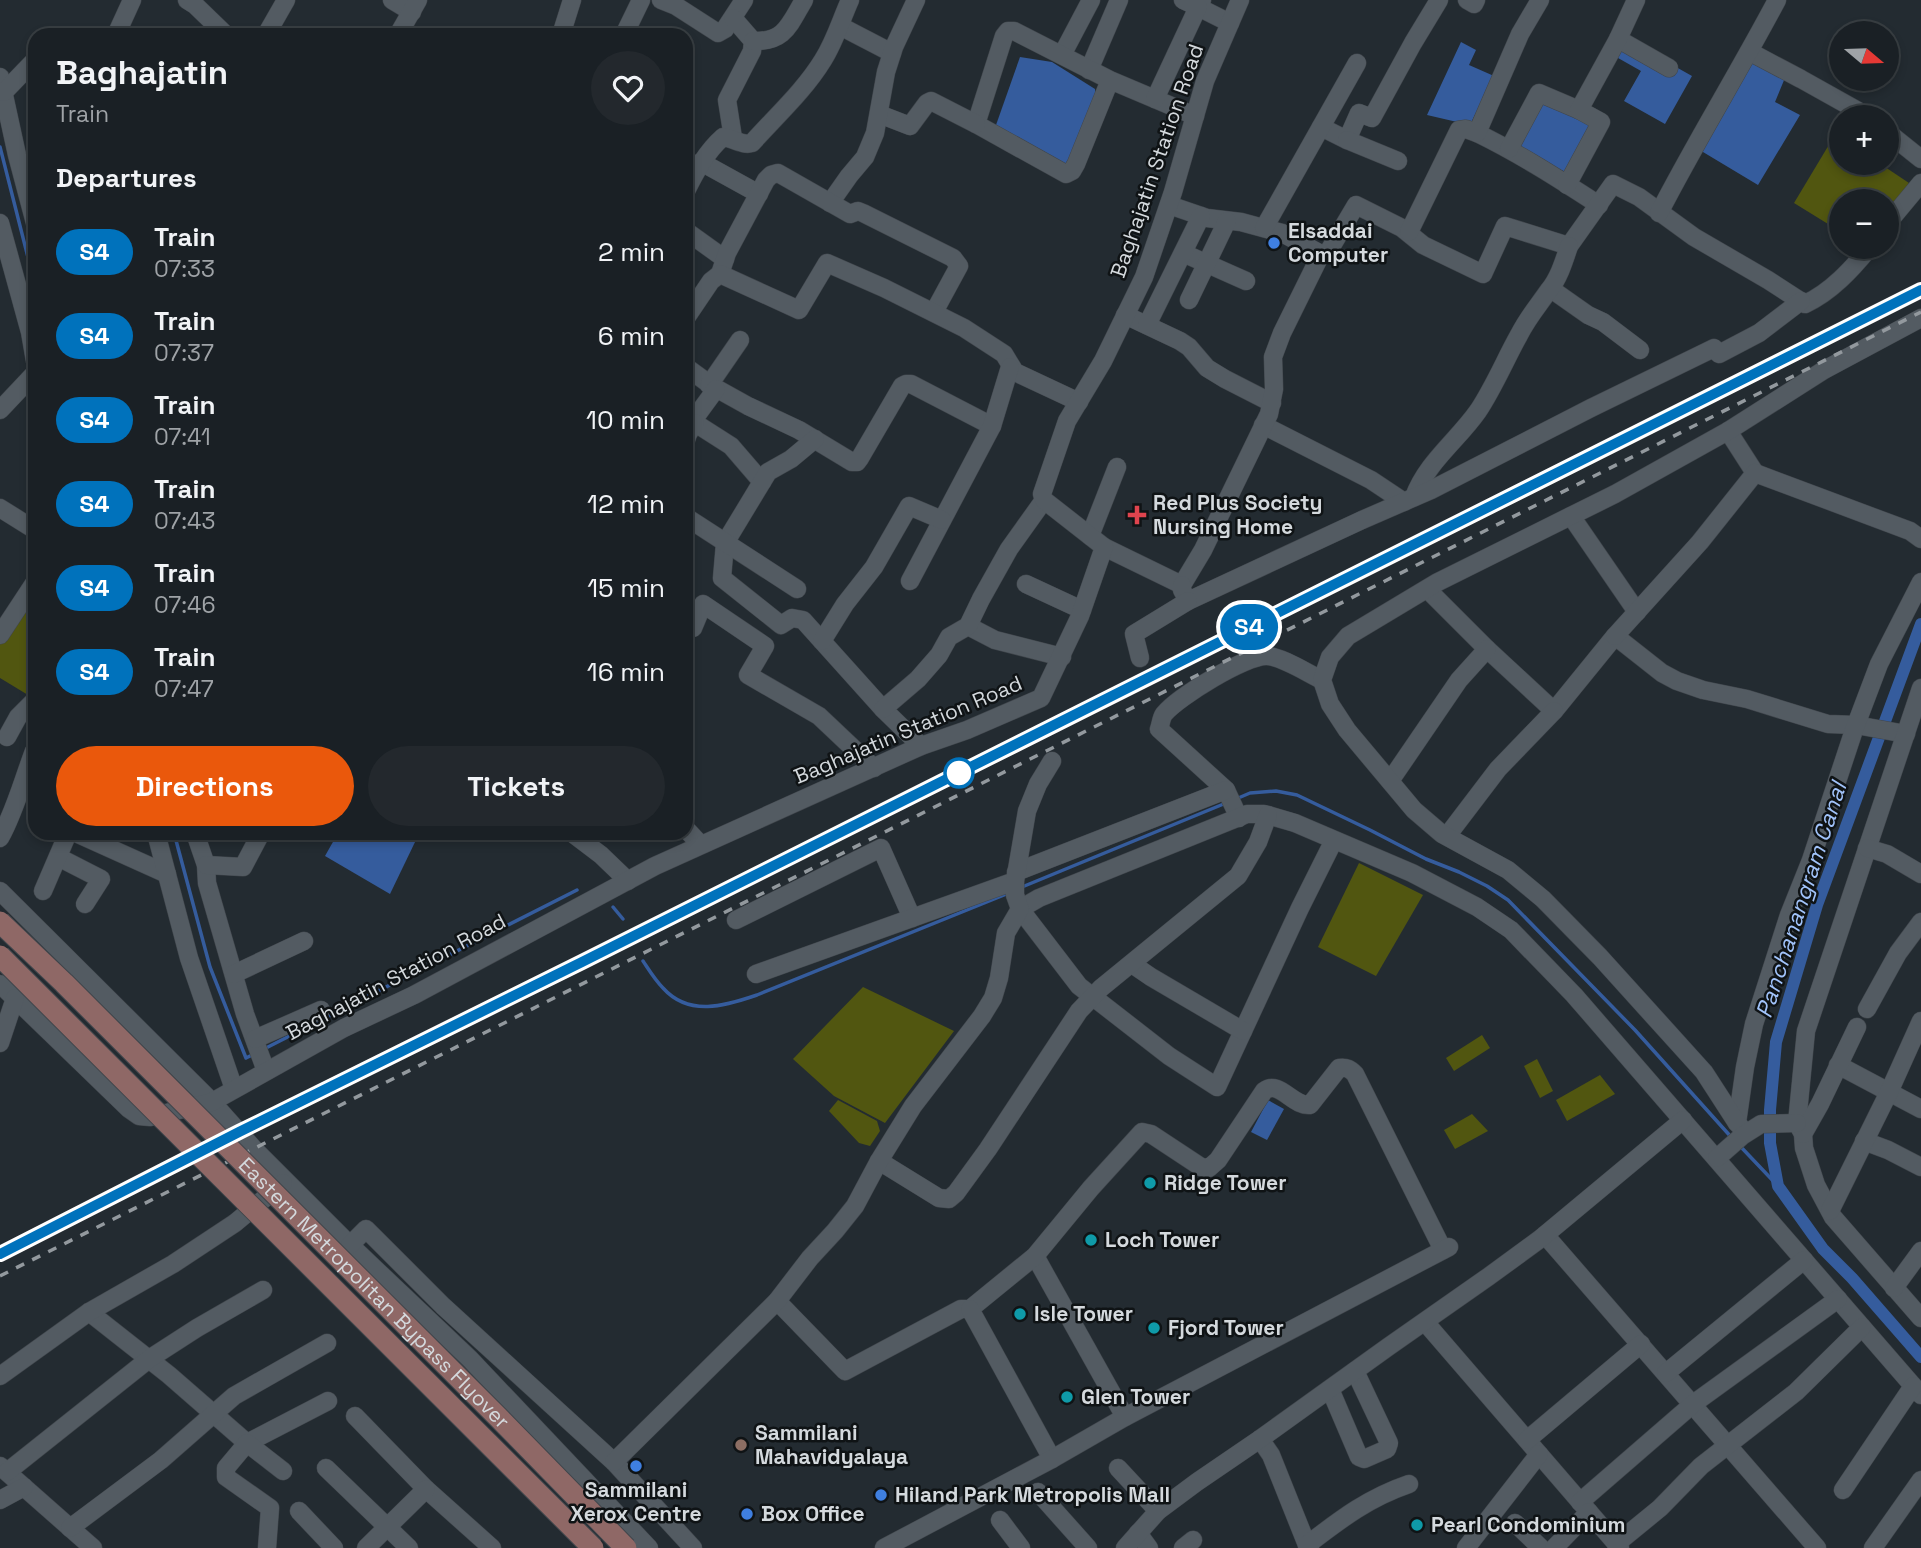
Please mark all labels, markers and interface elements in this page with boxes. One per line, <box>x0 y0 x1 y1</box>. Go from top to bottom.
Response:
north arrow <box>1829 21 1899 91</box>
map controls <box>1829 21 1899 259</box>
street label: Baghajatin Station Road <box>1104 41 1209 281</box>
button: heart <box>591 51 665 125</box>
text: Baghajatin <box>56 52 228 94</box>
text: Train <box>56 99 109 129</box>
button: + <box>1829 105 1899 175</box>
text: Departures <box>56 161 197 195</box>
button: − <box>1829 189 1899 259</box>
place label: Elsaddai Computer <box>1288 217 1388 268</box>
text: Train <box>154 220 215 254</box>
text: 2 min <box>598 235 665 269</box>
marker: Elsaddai Computer <box>1266 235 1282 251</box>
text: S4 <box>80 236 109 267</box>
text: 07:33 <box>154 254 215 284</box>
text: Train <box>154 304 215 338</box>
text: 6 min <box>598 319 665 353</box>
text: S4 <box>80 320 109 351</box>
text: 07:37 <box>154 338 214 368</box>
text: Train <box>154 388 215 422</box>
text: 10 min <box>586 403 665 437</box>
text: S4 <box>80 404 109 435</box>
text: 07:41 <box>154 422 211 452</box>
text: Train <box>154 472 215 506</box>
text: 12 min <box>587 487 665 521</box>
text: S4 <box>80 488 109 519</box>
place label: Red Plus Society Nursing Home <box>1153 489 1322 540</box>
marker: Red Plus Society Nursing Home <box>1127 505 1147 525</box>
text: 07:43 <box>154 506 215 536</box>
text: Train <box>154 556 215 590</box>
text: 15 min <box>587 571 665 605</box>
text: S4 <box>80 572 109 603</box>
text: 07:46 <box>154 590 216 620</box>
line badge: S4 <box>1218 604 1280 650</box>
text: S4 <box>1234 611 1264 642</box>
text: Train <box>154 640 215 674</box>
text: 16 min <box>587 655 665 689</box>
text: S4 <box>80 656 109 687</box>
street label: Baghajatin Station Road <box>790 669 1026 790</box>
text: 07:47 <box>154 674 214 704</box>
button: Directions <box>56 746 354 826</box>
button: Tickets <box>368 746 665 826</box>
unlabelled marker <box>944 758 974 788</box>
water label: Panchanangram Canal <box>1749 776 1854 1022</box>
street label: Baghajatin Station Road <box>281 907 510 1046</box>
street label: Eastern Metropolitan Bypass Flyover <box>233 1151 516 1434</box>
place label: Ridge Tower <box>1164 1169 1287 1196</box>
marker: Ridge Tower <box>1142 1175 1158 1191</box>
place label: Loch Tower <box>1105 1226 1219 1253</box>
marker: Loch Tower <box>1083 1232 1099 1248</box>
place label: Isle Tower <box>1034 1300 1133 1327</box>
marker: Isle Tower <box>1012 1306 1028 1322</box>
place label: Fjord Tower <box>1168 1314 1284 1341</box>
marker: Fjord Tower <box>1146 1320 1162 1336</box>
place label: Glen Tower <box>1081 1383 1190 1410</box>
marker: Glen Tower <box>1059 1389 1075 1405</box>
place label: Sammilani Mahavidyalaya <box>755 1419 908 1470</box>
marker: Sammilani Mahavidyalaya <box>733 1437 749 1453</box>
marker: Sammilani Xerox Centre <box>628 1458 644 1474</box>
place label: Sammilani Xerox Centre <box>570 1476 702 1527</box>
place label: Hiland Park Metropolis Mall <box>895 1481 1170 1508</box>
marker: Hiland Park Metropolis Mall <box>873 1487 889 1503</box>
place label: Box Office <box>761 1500 865 1527</box>
marker: Box Office <box>739 1506 755 1522</box>
place label: Pearl Condominium <box>1431 1511 1625 1538</box>
marker: Pearl Condominium <box>1409 1517 1425 1533</box>

